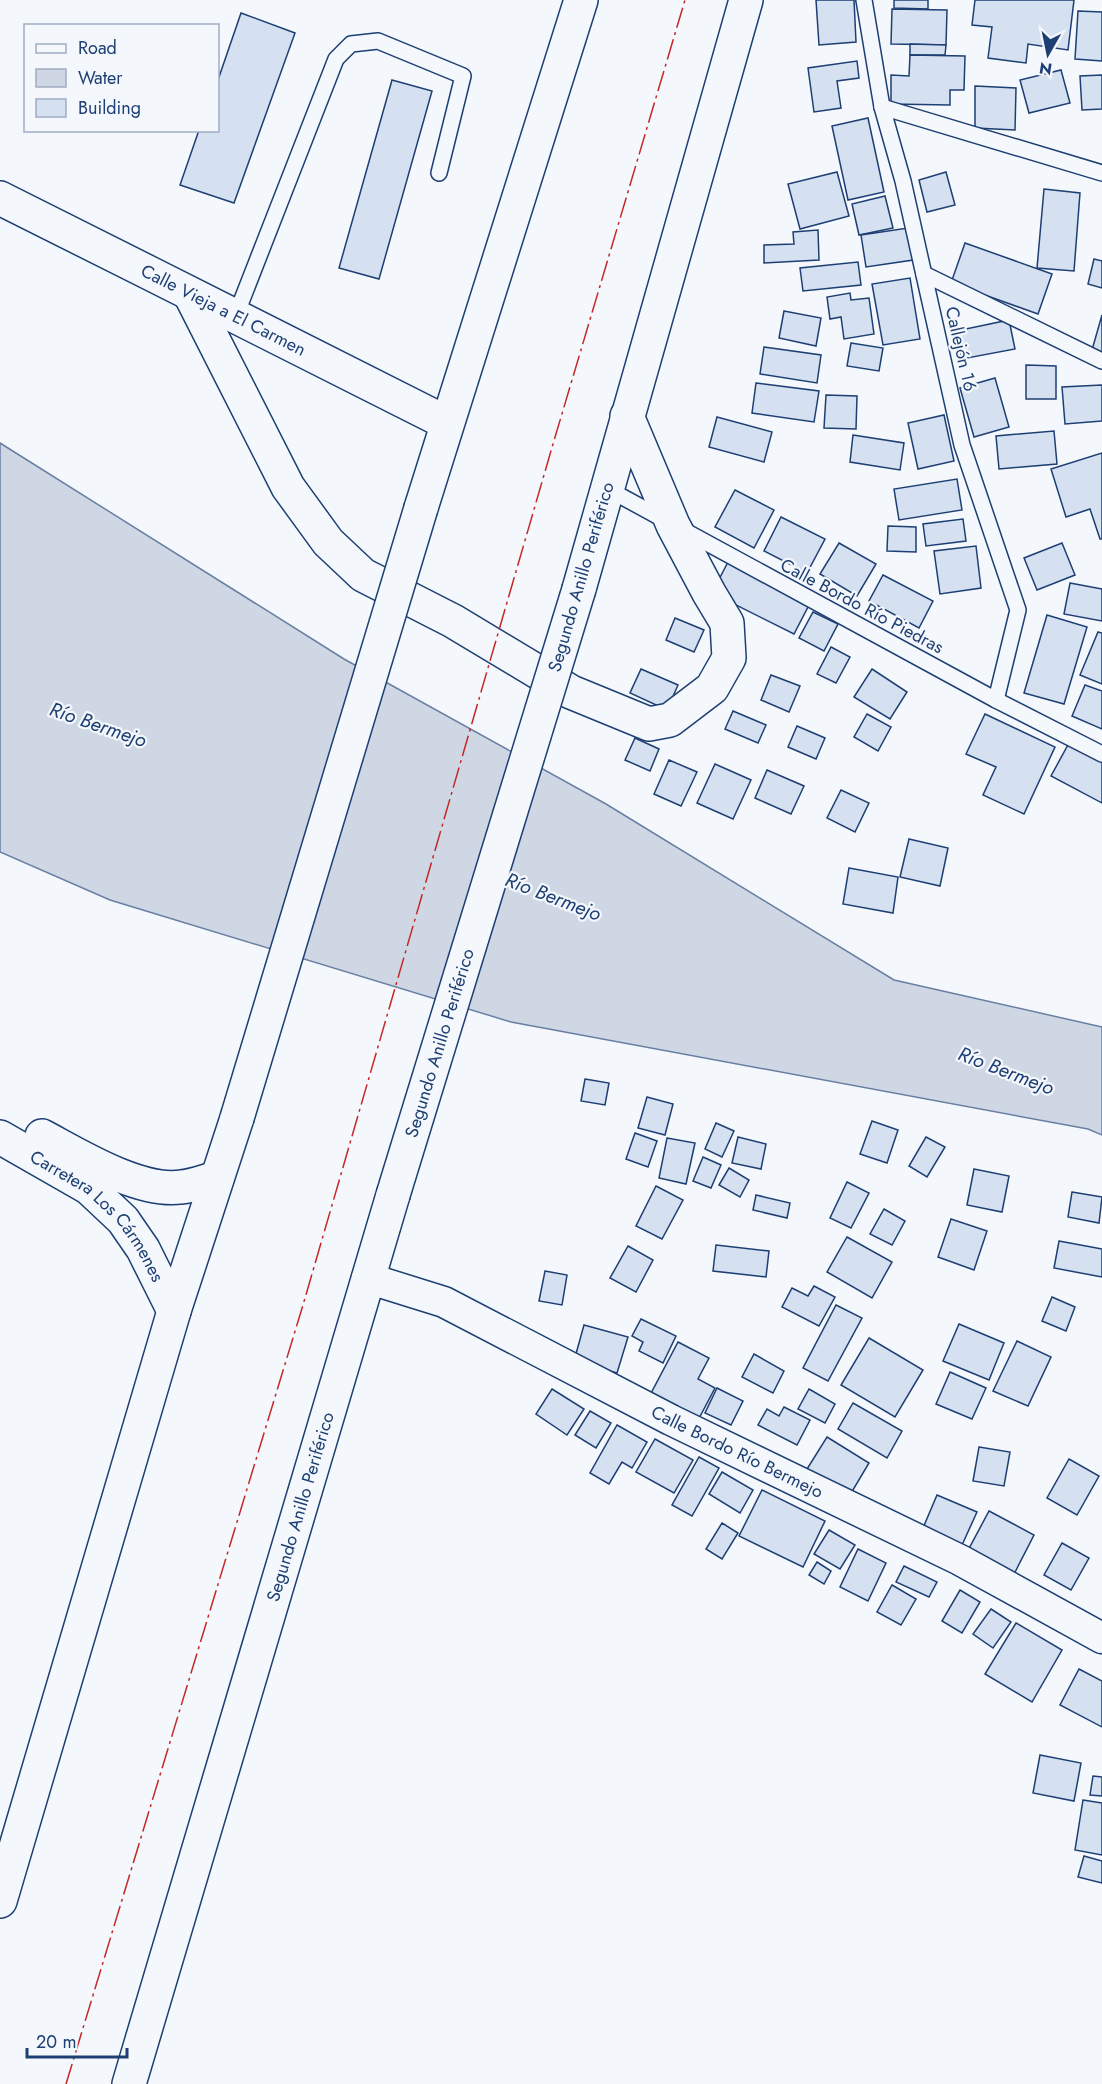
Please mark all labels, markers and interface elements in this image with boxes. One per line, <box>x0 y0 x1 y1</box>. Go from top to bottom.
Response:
legend <box>24 24 219 132</box>
north arrow <box>1018 24 1078 84</box>
text: Road <box>78 35 117 61</box>
text: N <box>1038 56 1054 81</box>
text: Water <box>78 65 123 91</box>
text: Building <box>78 95 141 121</box>
street label: Calle Vieja a El Carmen <box>136 258 311 363</box>
street label: Callejón 16 <box>939 304 983 394</box>
street label: Segundo Anillo Periférico <box>541 479 621 675</box>
street label: Calle Bordo Río Piedras <box>776 552 948 660</box>
water label: Río Bermejo <box>46 695 151 755</box>
water label: Río Bermejo <box>501 865 606 929</box>
street label: Segundo Anillo Periférico <box>398 945 481 1141</box>
water label: Río Bermejo <box>954 1039 1059 1103</box>
street label: Carretera Los Cármenes <box>25 1144 170 1286</box>
street label: Calle Bordo Río Bermejo <box>646 1399 828 1505</box>
street label: Segundo Anillo Periférico <box>260 1409 341 1605</box>
scale bar <box>27 2021 128 2059</box>
text: 20 m <box>36 2029 76 2055</box>

